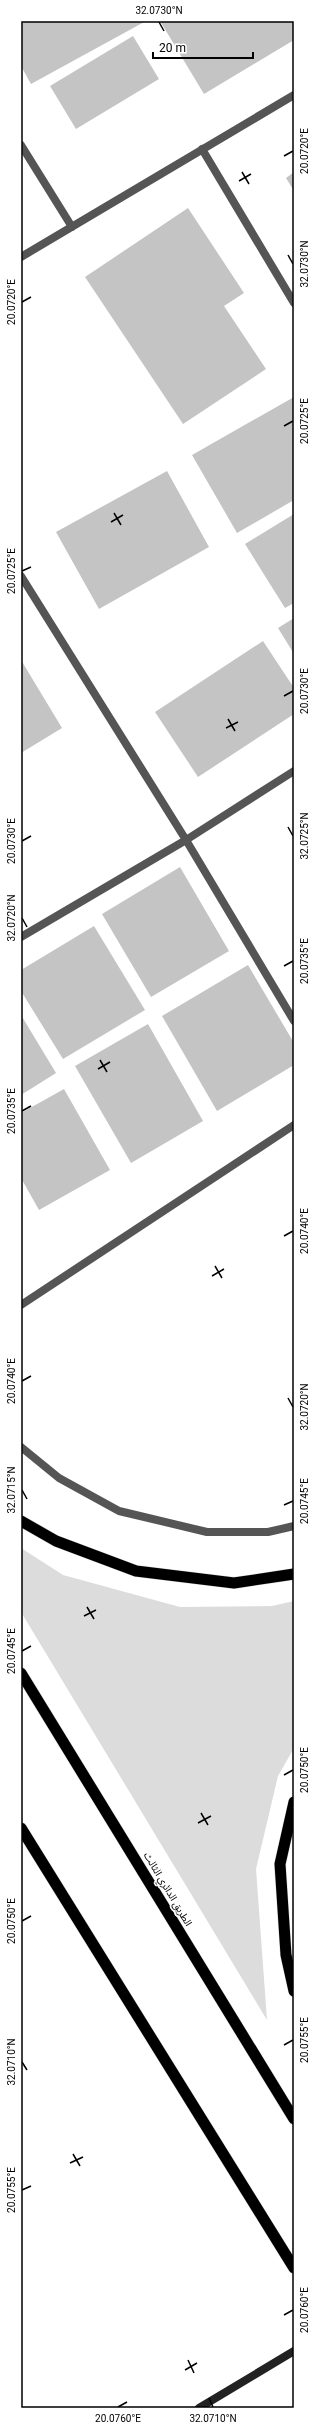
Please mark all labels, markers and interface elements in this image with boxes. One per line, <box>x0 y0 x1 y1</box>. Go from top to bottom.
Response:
text: 32.0730°N <box>135 5 183 16</box>
scale bar <box>153 34 253 60</box>
text: 20 m <box>159 41 186 55</box>
text: 20.0720°E <box>299 128 310 174</box>
text: 32.0730°N <box>299 240 310 288</box>
text: 20.0720°E <box>6 279 17 325</box>
text: 20.0725°E <box>299 398 310 444</box>
text: 20.0725°E <box>6 548 17 594</box>
text: 20.0730°E <box>299 668 310 714</box>
text: 32.0725°N <box>299 812 310 860</box>
text: 20.0730°E <box>6 818 17 864</box>
text: 32.0720°N <box>6 894 17 942</box>
text: 20.0735°E <box>299 938 310 984</box>
text: 20.0735°E <box>6 1088 17 1134</box>
text: 20.0740°E <box>299 1208 310 1254</box>
text: 20.0740°E <box>6 1358 17 1404</box>
text: 32.0720°N <box>299 1383 310 1431</box>
text: 32.0715°N <box>6 1466 17 1514</box>
text: 20.0745°E <box>299 1478 310 1524</box>
text: 20.0745°E <box>6 1628 17 1674</box>
text: 20.0750°E <box>299 1747 310 1793</box>
street label: الطريق الدائري الثالث <box>140 1850 194 1929</box>
text: 20.0750°E <box>6 1898 17 1944</box>
text: 20.0755°E <box>299 2017 310 2063</box>
text: 32.0710°N <box>6 2038 17 2086</box>
text: 20.0755°E <box>6 2167 17 2213</box>
text: 20.0760°E <box>299 2287 310 2333</box>
text: 20.0760°E <box>95 2413 141 2424</box>
text: 32.0710°N <box>189 2413 237 2424</box>

